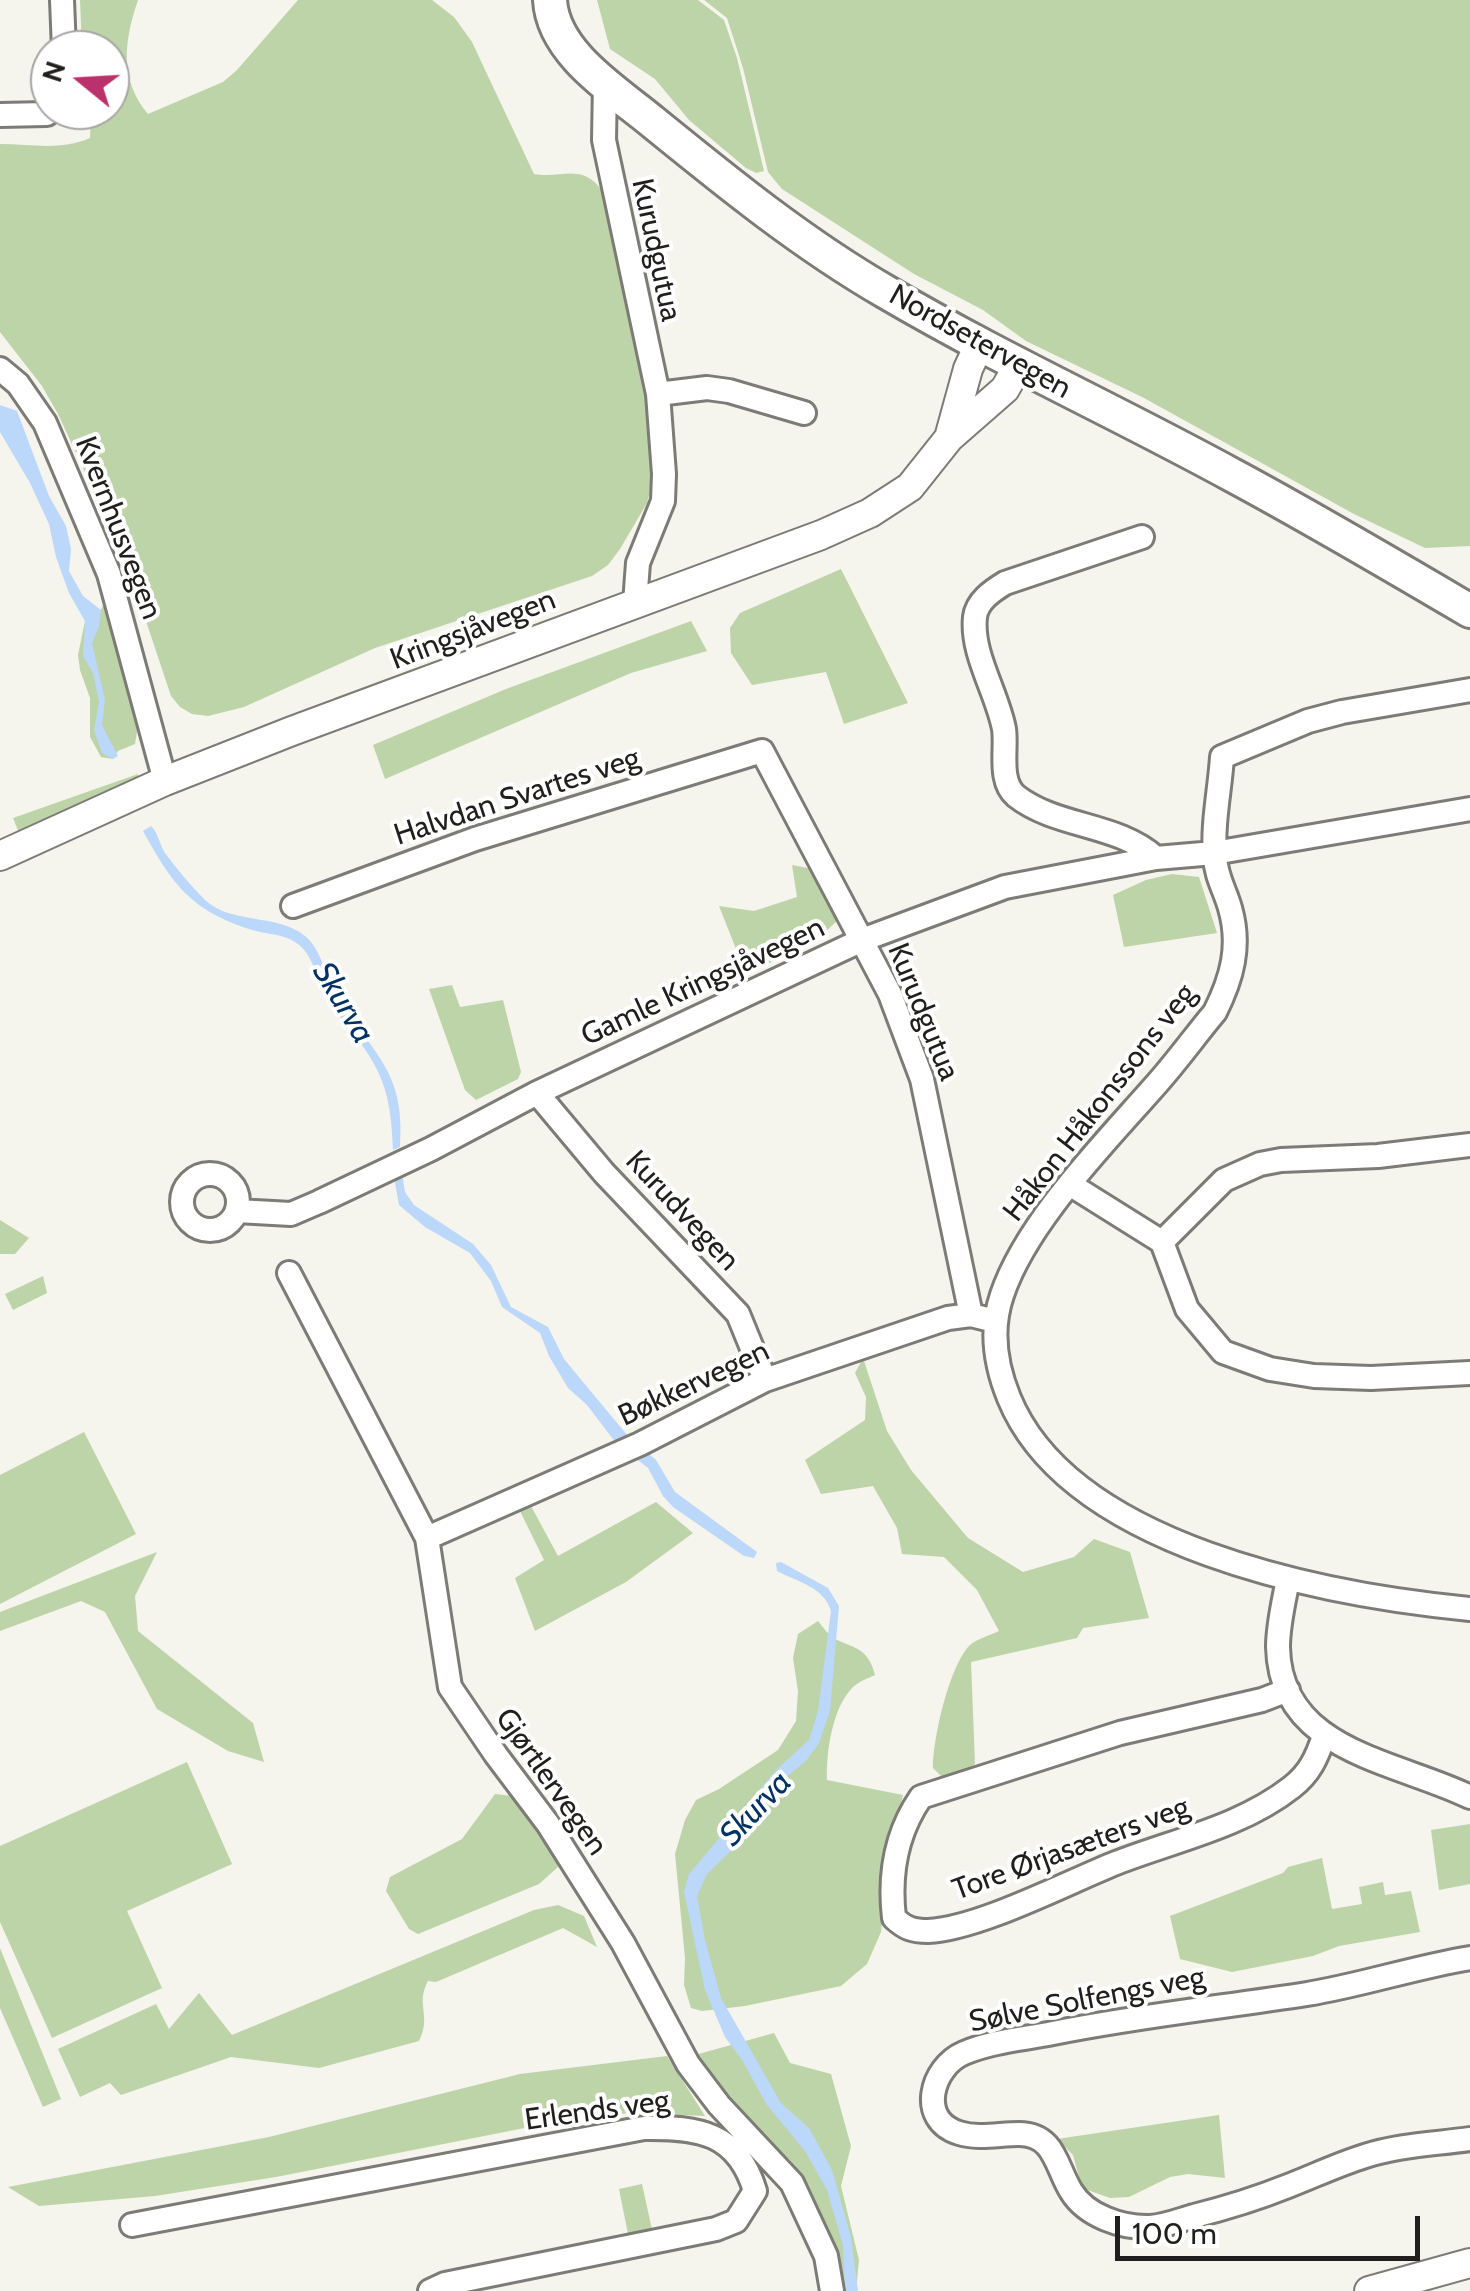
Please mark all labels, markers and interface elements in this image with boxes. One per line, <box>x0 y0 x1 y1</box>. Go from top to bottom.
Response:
north arrow <box>30 30 130 130</box>
text: N <box>34 57 73 86</box>
street label: Kurudgutua <box>623 175 689 325</box>
street label: Nordsetervegen <box>883 277 1077 407</box>
street label: Kvernhusvegen <box>67 432 169 624</box>
street label: Kringsjåvegen <box>385 582 561 678</box>
street label: Halvdan Svartes veg <box>390 740 644 854</box>
street label: Gamle Kringsjåvegen <box>576 910 830 1054</box>
street label: Kurudgutua <box>879 938 967 1086</box>
water label: Skurva <box>304 956 382 1050</box>
street label: Håkon Håkonssons veg <box>996 977 1204 1229</box>
street label: Kurudvegen <box>617 1144 747 1278</box>
street label: Bøkkervegen <box>613 1333 775 1435</box>
street label: Gjørtlervegen <box>487 1702 615 1862</box>
water label: Skurva <box>712 1764 800 1854</box>
street label: Tore Ørjasæters veg <box>948 1789 1194 1909</box>
street label: Sølve Solfengs veg <box>966 1960 1208 2040</box>
street label: Erlends veg <box>522 2083 672 2139</box>
scale bar <box>1120 2196 1425 2258</box>
text: 100 m <box>1132 2215 1217 2252</box>

